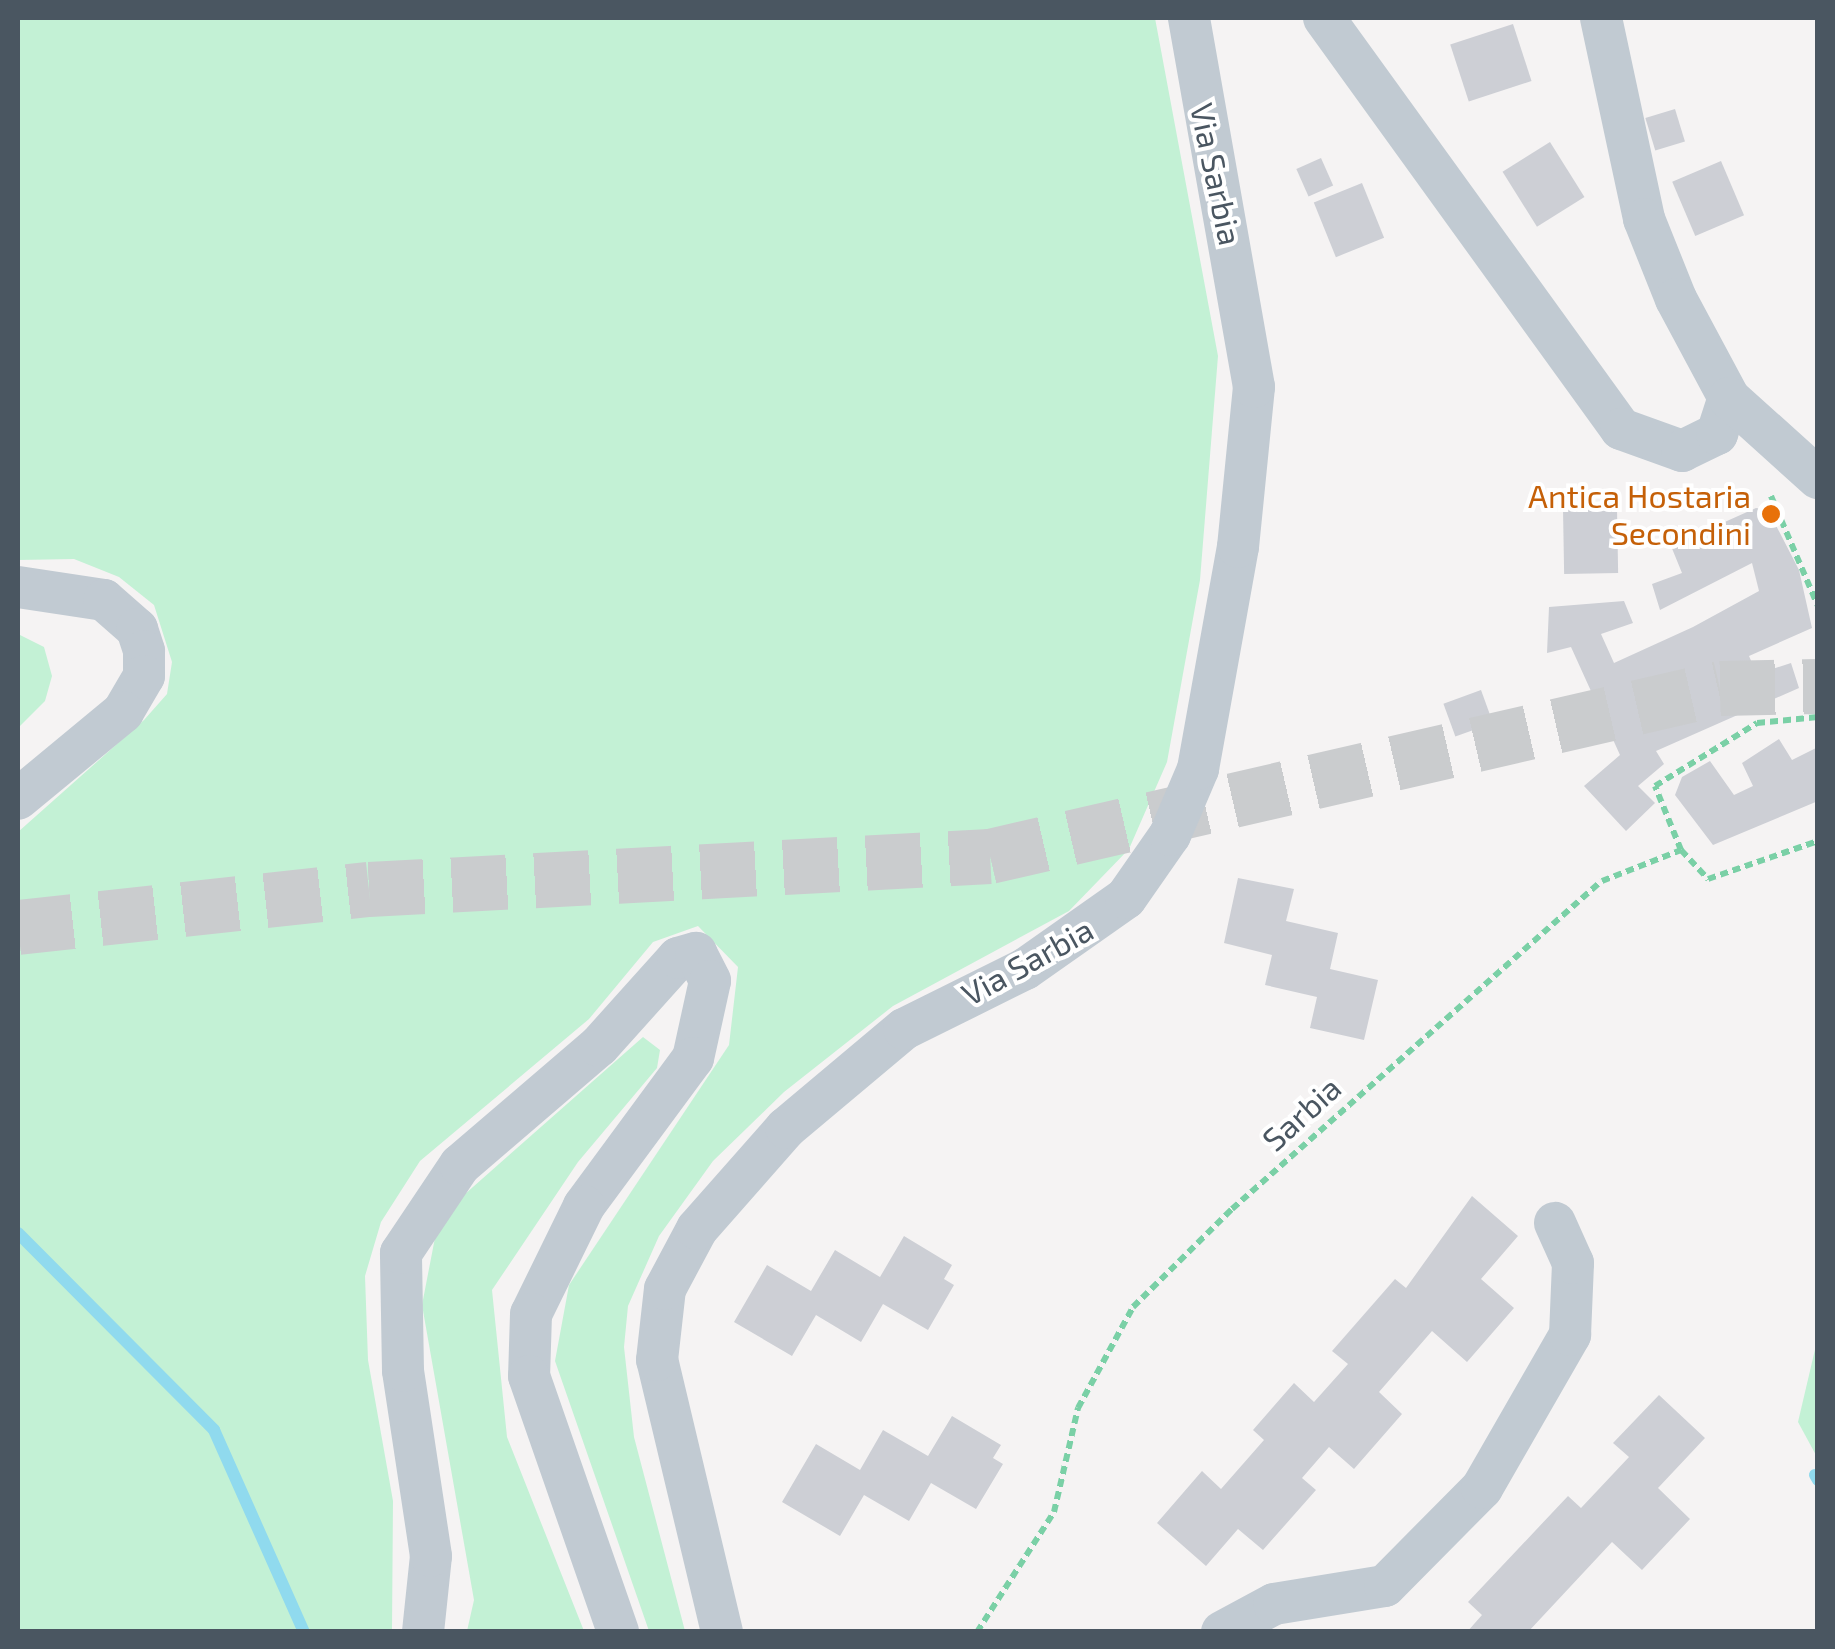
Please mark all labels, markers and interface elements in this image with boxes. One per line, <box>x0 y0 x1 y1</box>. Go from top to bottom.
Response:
street label: Via Sarbia <box>1183 99 1251 249</box>
place label: Antica Hostaria Secondini <box>1528 477 1751 552</box>
marker: Antica Hostaria Secondini <box>1760 503 1782 525</box>
street label: Via Sarbia <box>955 909 1099 1013</box>
street label: Sarbia <box>1254 1068 1348 1158</box>

